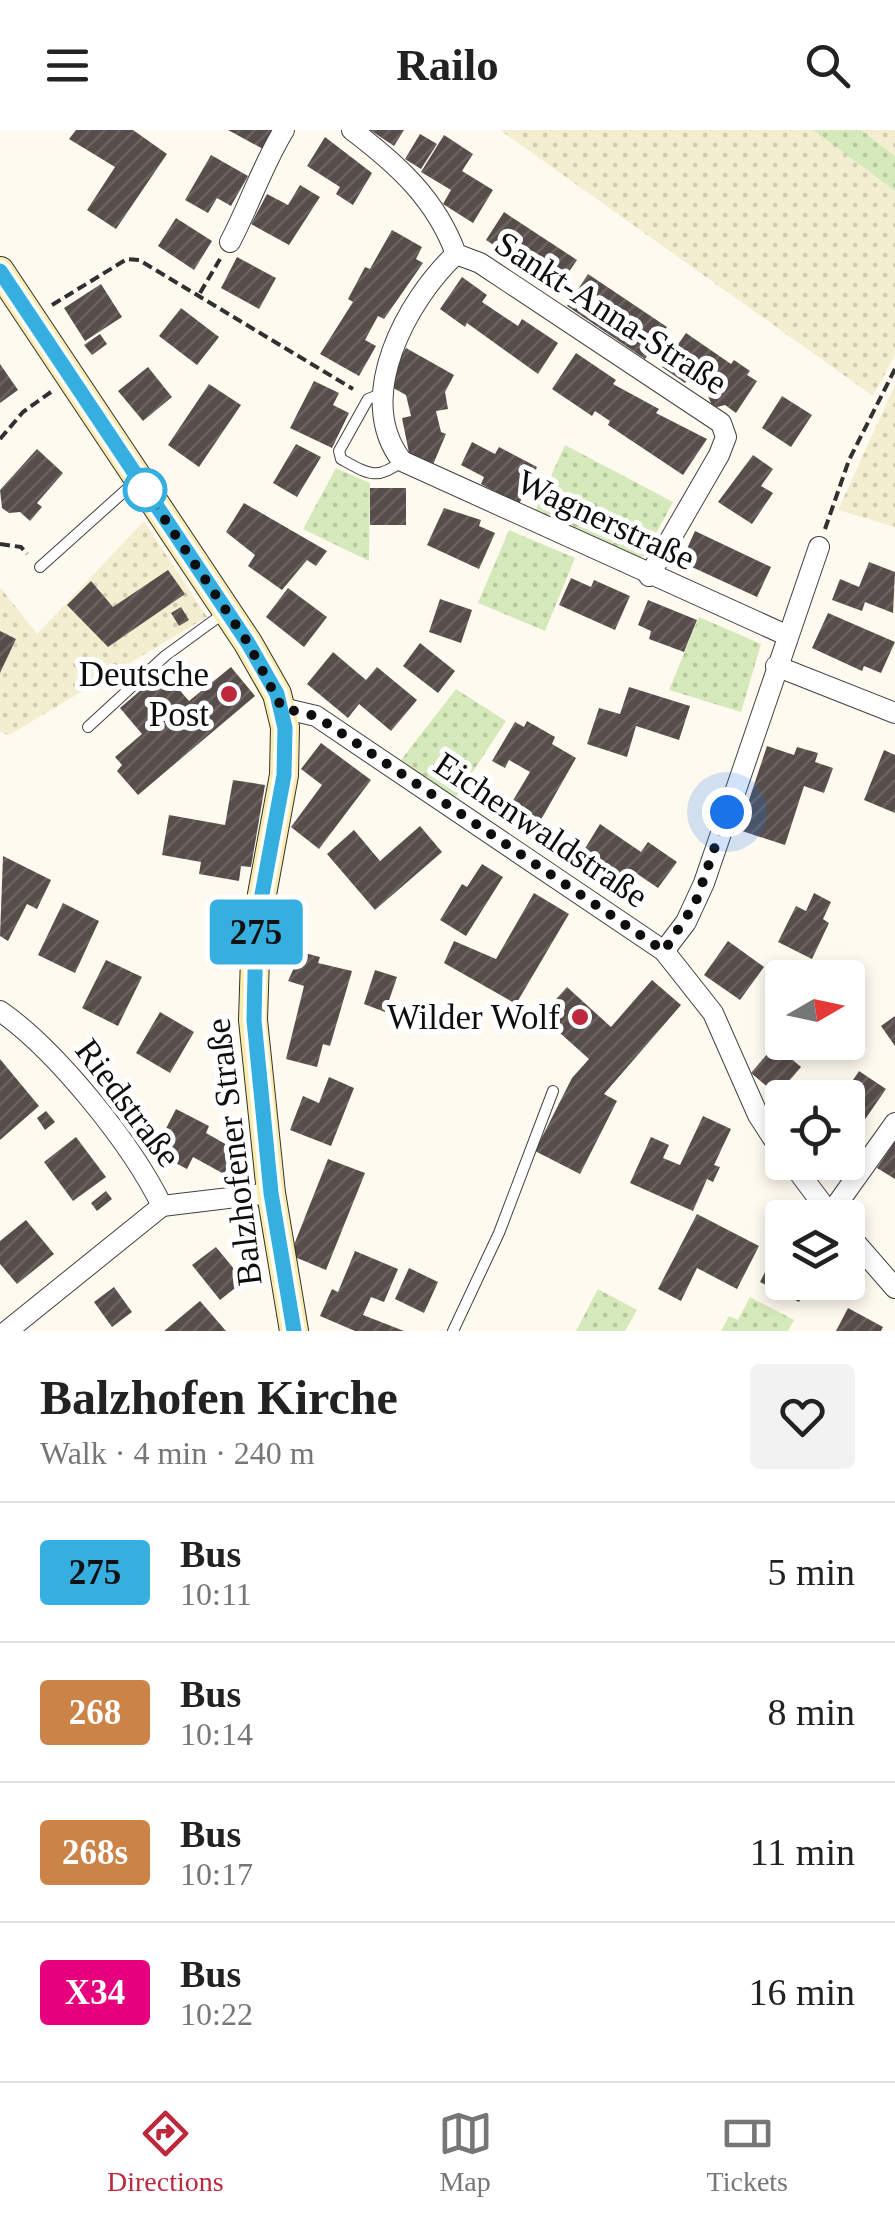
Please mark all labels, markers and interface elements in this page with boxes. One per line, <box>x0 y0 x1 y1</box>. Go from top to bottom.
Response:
icon: menu <box>40 38 95 93</box>
icon: search <box>800 38 855 93</box>
text: Railo <box>396 40 499 90</box>
street label: Sankt-Anna-Straße <box>488 224 734 402</box>
street label: Wagnerstraße <box>511 462 701 578</box>
unlabelled marker <box>124 469 166 511</box>
place label: Deutsche Post <box>79 655 209 734</box>
marker: Deutsche Post <box>218 683 240 705</box>
street label: Eichenwaldstraße <box>427 744 655 916</box>
your location <box>702 787 752 837</box>
line badge: 275 <box>198 900 314 964</box>
text: 275 <box>230 913 282 952</box>
north arrow <box>765 960 865 1060</box>
map controls <box>765 960 865 1300</box>
place label: Wilder Wolf <box>387 998 560 1037</box>
marker: Wilder Wolf <box>569 1006 591 1028</box>
street label: Balzhofener Straße <box>198 1016 270 1288</box>
street label: Riedstraße <box>67 1031 189 1175</box>
button: locate <box>765 1080 865 1180</box>
button: layers <box>765 1200 865 1300</box>
button: heart <box>750 1364 855 1469</box>
text: Balzhofen Kirche <box>40 1371 398 1424</box>
text: Walk · 4 min · 240 m <box>40 1435 315 1471</box>
text: Bus <box>180 1533 241 1575</box>
text: 5 min <box>767 1551 855 1593</box>
text: 275 <box>69 1553 121 1592</box>
text: 10:11 <box>180 1576 252 1612</box>
text: Bus <box>180 1673 241 1715</box>
text: 8 min <box>767 1691 855 1733</box>
text: 268 <box>69 1693 121 1732</box>
text: 10:14 <box>180 1716 253 1752</box>
text: Bus <box>180 1813 241 1855</box>
text: 11 min <box>750 1831 855 1873</box>
text: 268s <box>62 1833 128 1872</box>
text: 10:17 <box>180 1856 253 1892</box>
text: Bus <box>180 1953 241 1995</box>
text: 16 min <box>748 1971 855 2013</box>
text: X34 <box>65 1973 125 2012</box>
text: 10:22 <box>180 1996 253 2032</box>
tab: Directions <box>107 2106 224 2198</box>
tab: Map <box>438 2106 493 2198</box>
tab: Tickets <box>707 2106 788 2198</box>

